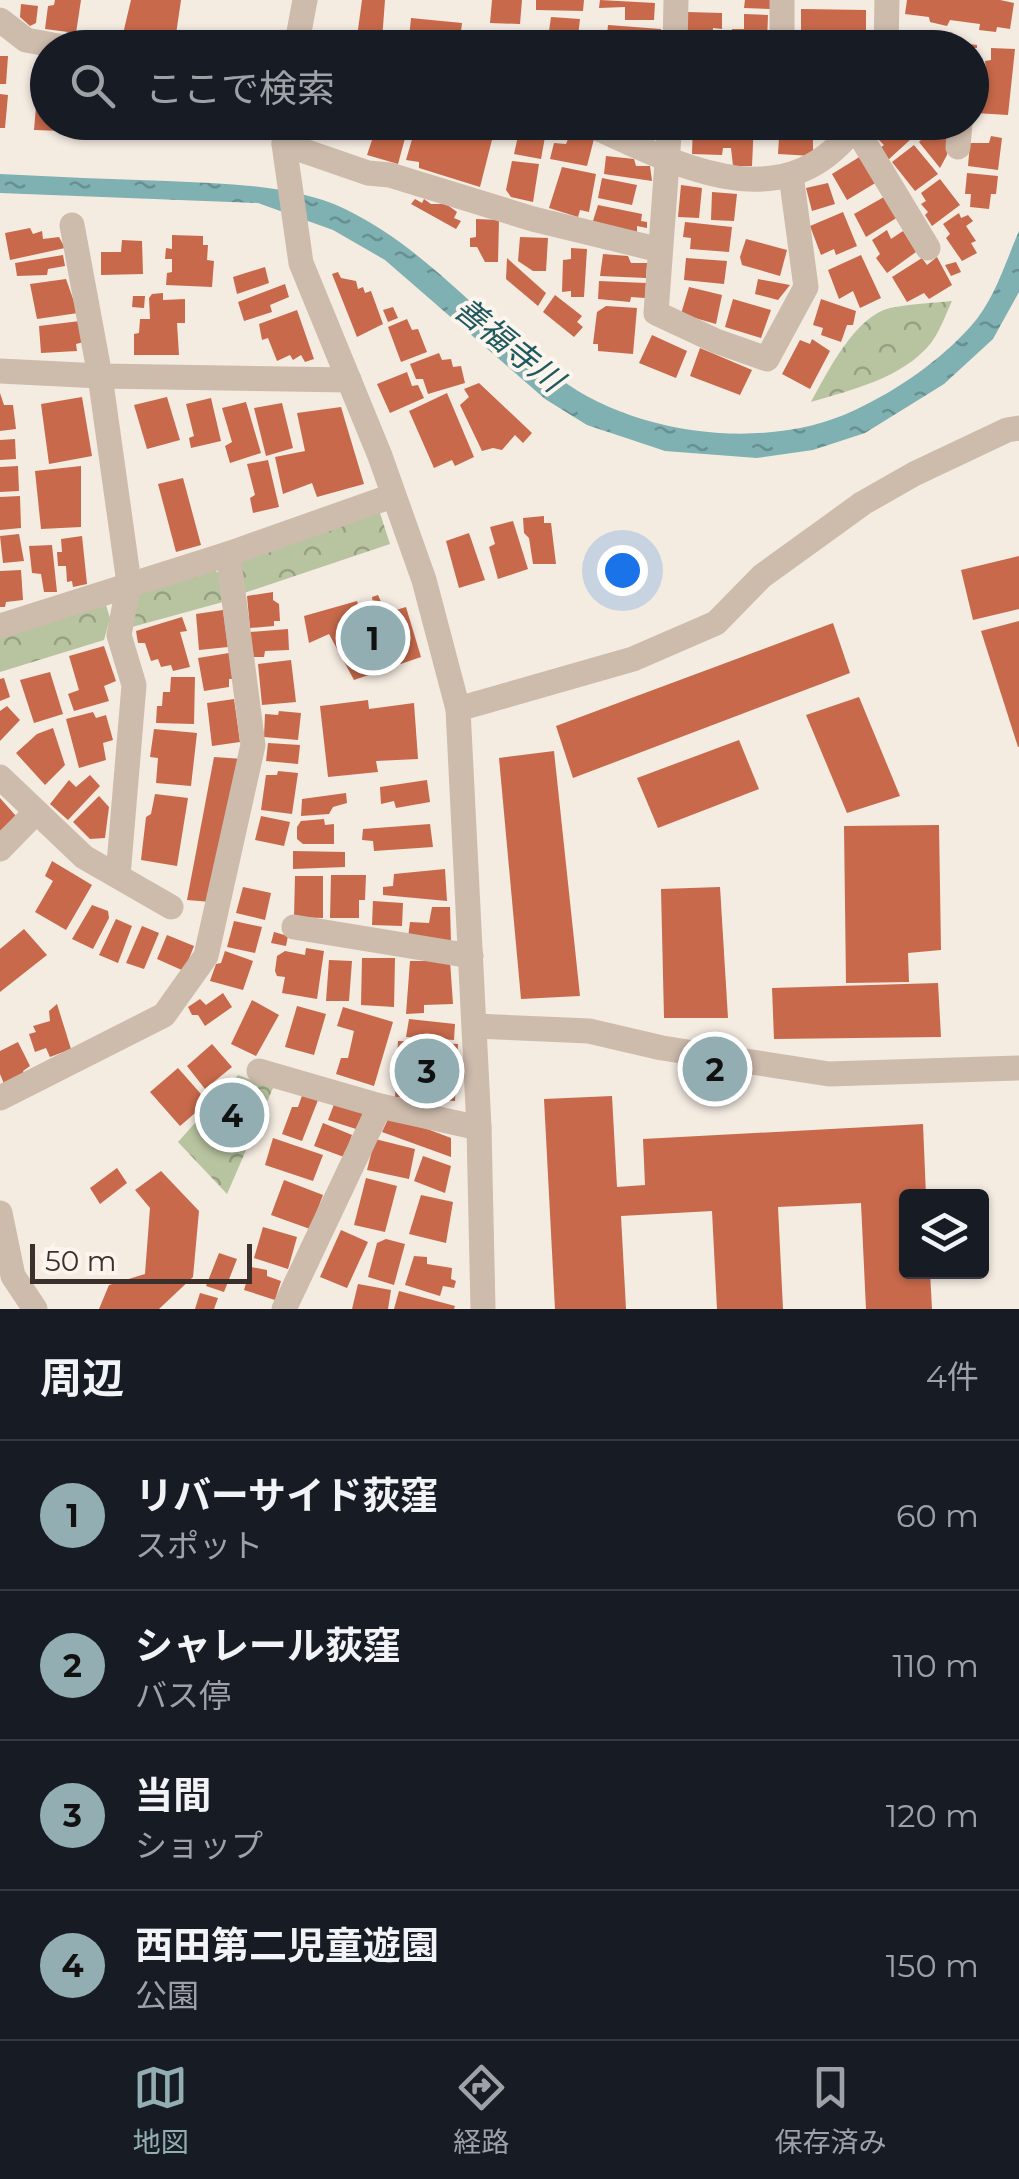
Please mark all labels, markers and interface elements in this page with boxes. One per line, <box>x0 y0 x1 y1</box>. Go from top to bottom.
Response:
search box <box>30 30 989 140</box>
icon: search <box>65 58 120 113</box>
text: ここで検索 <box>145 65 335 112</box>
water label: 善福寺川 <box>447 289 573 401</box>
your location <box>597 545 648 596</box>
pin: 1 <box>340 600 406 676</box>
pin: 2 <box>682 1032 748 1106</box>
pin: 3 <box>394 1034 460 1108</box>
pin: 4 <box>200 1078 264 1152</box>
map controls <box>899 1189 989 1279</box>
button: layers <box>899 1189 989 1279</box>
scale bar <box>30 1239 252 1284</box>
text: 50 m <box>45 1244 116 1278</box>
text: 周辺 <box>40 1352 124 1404</box>
text: 4件 <box>926 1357 979 1396</box>
text: リバーサイド荻窪 <box>135 1472 438 1519</box>
text: 1 <box>66 1496 79 1535</box>
text: 60 m <box>896 1496 979 1535</box>
text: スポット <box>135 1526 263 1565</box>
text: シャレール荻窪 <box>135 1622 401 1669</box>
text: 2 <box>63 1646 82 1685</box>
text: 110 m <box>892 1646 979 1685</box>
text: バス停 <box>135 1676 231 1715</box>
text: 当間 <box>135 1772 211 1819</box>
text: 3 <box>63 1796 82 1835</box>
text: 120 m <box>886 1796 979 1835</box>
text: ショップ <box>135 1826 263 1865</box>
text: 西田第二児童遊園 <box>135 1922 439 1969</box>
text: 4 <box>61 1946 84 1985</box>
text: 150 m <box>886 1946 979 1985</box>
text: 公園 <box>135 1976 199 2015</box>
tab: 地図 <box>132 2060 189 2160</box>
tab: 経路 <box>453 2060 510 2160</box>
tab: 保存済み <box>774 2060 887 2160</box>

